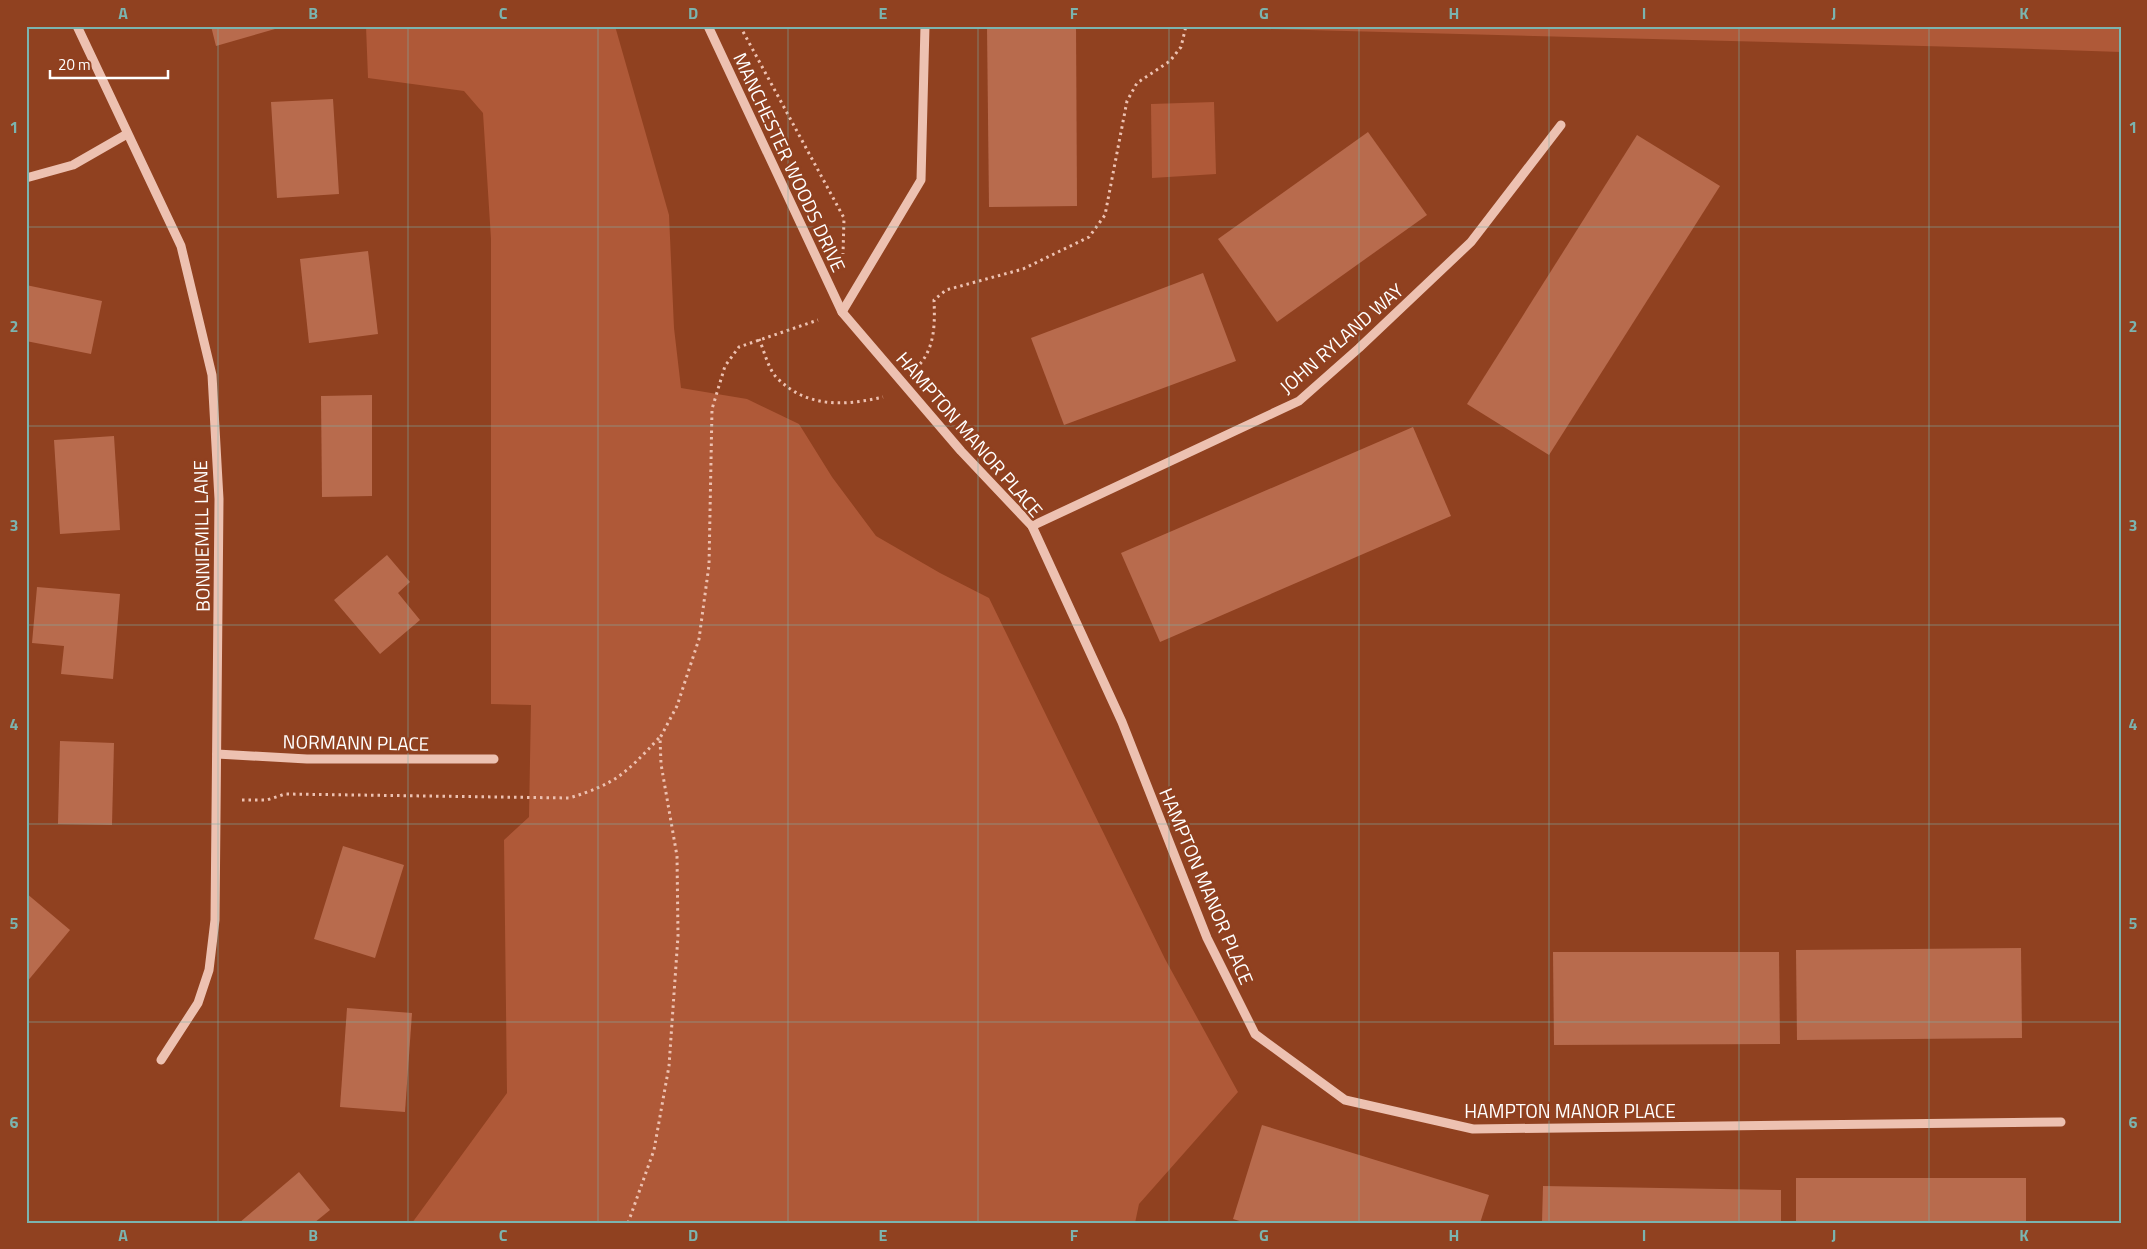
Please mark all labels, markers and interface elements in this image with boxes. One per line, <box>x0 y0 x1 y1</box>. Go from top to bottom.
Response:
text: A <box>118 1 128 25</box>
text: B <box>308 1 318 25</box>
text: C <box>499 1 508 25</box>
text: D <box>688 1 698 25</box>
text: E <box>879 1 888 25</box>
text: F <box>1070 1 1079 25</box>
text: G <box>1259 1 1269 25</box>
text: H <box>1449 1 1459 25</box>
text: I <box>1642 1 1646 25</box>
text: J <box>1832 1 1836 25</box>
text: K <box>2019 1 2029 25</box>
street label: MANCHESTER WOODS DRIVE <box>726 47 854 277</box>
scale bar <box>50 48 168 80</box>
text: 20 m <box>58 53 91 76</box>
text: 1 <box>10 115 18 139</box>
text: 1 <box>2129 115 2137 139</box>
street label: JOHN RYLAND WAY <box>1273 275 1410 400</box>
text: 2 <box>10 314 18 338</box>
text: 2 <box>2129 314 2137 338</box>
street label: HAMPTON MANOR PLACE <box>890 345 1050 523</box>
street label: BONNIEMILL LANE <box>185 460 217 612</box>
text: 3 <box>10 513 18 537</box>
text: 3 <box>2129 513 2137 537</box>
text: 4 <box>10 712 19 736</box>
text: 4 <box>2129 712 2138 736</box>
street label: NORMANN PLACE <box>282 726 430 758</box>
street label: HAMPTON MANOR PLACE <box>1152 783 1262 989</box>
text: 5 <box>10 911 19 935</box>
text: 5 <box>2129 911 2138 935</box>
street label: HAMPTON MANOR PLACE <box>1464 1096 1676 1125</box>
text: 6 <box>10 1110 19 1134</box>
text: 6 <box>2129 1110 2138 1134</box>
text: A <box>118 1223 128 1247</box>
text: B <box>308 1223 318 1247</box>
text: C <box>499 1223 508 1247</box>
text: D <box>688 1223 698 1247</box>
text: E <box>879 1223 888 1247</box>
text: F <box>1070 1223 1079 1247</box>
text: G <box>1259 1223 1269 1247</box>
text: H <box>1449 1223 1459 1247</box>
text: I <box>1642 1223 1646 1247</box>
text: J <box>1832 1223 1836 1247</box>
text: K <box>2019 1223 2029 1247</box>

